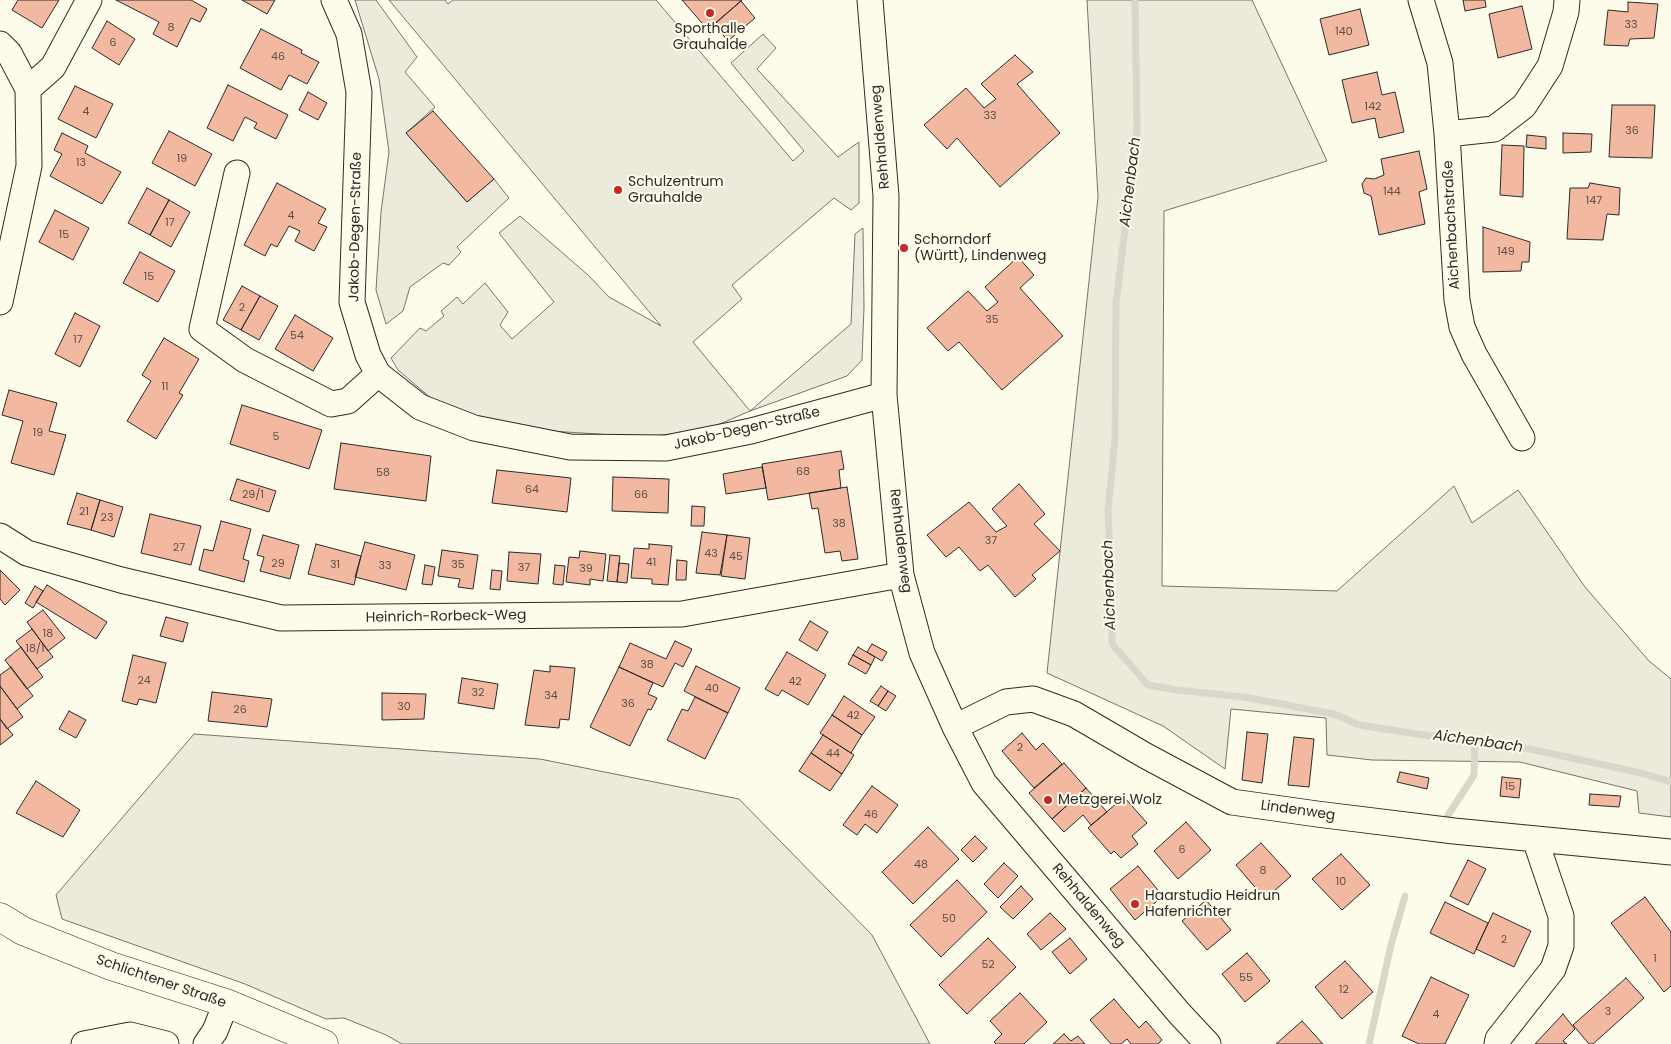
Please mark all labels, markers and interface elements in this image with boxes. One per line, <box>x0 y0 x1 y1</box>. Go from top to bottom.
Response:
marker: Sporthalle Grauhalde <box>704 7 716 19</box>
house number: 33 <box>1625 18 1637 32</box>
house number: 8 <box>168 21 174 35</box>
place label: Sporthalle Grauhalde <box>673 21 747 54</box>
house number: 140 <box>1335 25 1353 39</box>
house number: 6 <box>110 36 116 50</box>
house number: 46 <box>271 50 285 64</box>
street label: Rehhaldenweg <box>868 84 894 190</box>
house number: 142 <box>1365 100 1381 114</box>
house number: 4 <box>83 105 89 119</box>
house number: 33 <box>984 109 996 123</box>
house number: 36 <box>1625 124 1639 138</box>
water label: Aichenbach <box>1117 136 1145 228</box>
house number: 19 <box>177 152 187 166</box>
street label: Jakob-Degen-Straße <box>346 152 366 302</box>
house number: 13 <box>76 156 86 170</box>
street label: Aichenbachstraße <box>1440 160 1464 290</box>
place label: Schulzentrum Grauhalde <box>628 174 724 206</box>
marker: Schulzentrum Grauhalde <box>612 184 624 196</box>
house number: 144 <box>1383 185 1401 199</box>
house number: 147 <box>1586 194 1602 208</box>
house number: 4 <box>288 209 294 223</box>
house number: 17 <box>165 216 175 230</box>
house number: 15 <box>59 228 69 242</box>
place label: Schorndorf (Württ), Lindenweg <box>914 232 1046 264</box>
marker: Schorndorf (Württ), Lindenweg <box>898 242 910 254</box>
house number: 149 <box>1497 245 1515 259</box>
house number: 15 <box>144 270 154 284</box>
house number: 2 <box>239 301 245 315</box>
house number: 35 <box>985 313 999 327</box>
house number: 54 <box>290 329 304 343</box>
house number: 17 <box>73 333 83 347</box>
house number: 11 <box>161 380 169 394</box>
street label: Jakob-Degen-Straße <box>672 404 822 454</box>
house number: 19 <box>33 426 43 440</box>
house number: 5 <box>273 430 279 444</box>
house number: 68 <box>796 465 810 479</box>
house number: 58 <box>376 466 390 480</box>
house number: 64 <box>525 483 539 497</box>
house number: 29/1 <box>242 488 264 502</box>
house number: 66 <box>634 488 648 502</box>
street label: Rehhaldenweg <box>885 488 915 594</box>
house number: 21 <box>79 505 89 519</box>
house number: 23 <box>101 511 113 525</box>
house number: 38 <box>832 517 846 531</box>
house number: 37 <box>985 534 997 548</box>
water label: Aichenbach <box>1099 540 1121 630</box>
house number: 27 <box>173 541 185 555</box>
house number: 43 <box>704 547 718 561</box>
house number: 45 <box>729 550 743 564</box>
house number: 41 <box>646 556 656 570</box>
house number: 29 <box>271 557 285 571</box>
house number: 31 <box>330 558 340 572</box>
house number: 35 <box>451 558 465 572</box>
house number: 33 <box>379 559 391 573</box>
house number: 37 <box>518 561 530 575</box>
house number: 39 <box>579 562 593 576</box>
street label: Heinrich-Rorbeck-Weg <box>366 607 526 627</box>
house number: 18 <box>43 627 53 641</box>
house number: 18/1 <box>25 642 45 656</box>
house number: 38 <box>640 658 654 672</box>
house number: 24 <box>137 674 151 688</box>
house number: 42 <box>788 675 802 689</box>
house number: 40 <box>705 682 719 696</box>
house number: 32 <box>472 686 484 700</box>
house number: 34 <box>544 689 558 703</box>
house number: 36 <box>621 697 635 711</box>
house number: 30 <box>397 700 411 714</box>
house number: 26 <box>233 703 247 717</box>
house number: 42 <box>846 709 860 723</box>
water label: Aichenbach <box>1432 727 1524 757</box>
house number: 2 <box>1017 741 1023 755</box>
house number: 44 <box>826 747 840 761</box>
house number: 15 <box>1505 780 1515 794</box>
place label: Metzgerei Wolz <box>1058 792 1162 808</box>
marker: Metzgerei Wolz <box>1042 794 1054 806</box>
street label: Lindenweg <box>1260 797 1336 825</box>
house number: 46 <box>864 808 878 822</box>
house number: 6 <box>1179 843 1185 857</box>
house number: 48 <box>914 858 928 872</box>
street label: Rehhaldenweg <box>1048 860 1128 952</box>
house number: 8 <box>1260 864 1266 878</box>
house number: 10 <box>1336 875 1346 889</box>
place label: Haarstudio Heidrun Hafenrichter <box>1145 888 1280 920</box>
marker: Haarstudio Heidrun Hafenrichter <box>1129 898 1141 910</box>
house number: 50 <box>942 912 956 926</box>
house number: 2 <box>1501 933 1507 947</box>
street label: Schlichtener Straße <box>94 952 228 1012</box>
house number: 1 <box>1653 952 1657 966</box>
house number: 52 <box>981 958 995 972</box>
house number: 55 <box>1239 971 1253 985</box>
house number: 12 <box>1339 983 1349 997</box>
house number: 3 <box>1605 1005 1611 1019</box>
house number: 4 <box>1433 1008 1439 1022</box>

